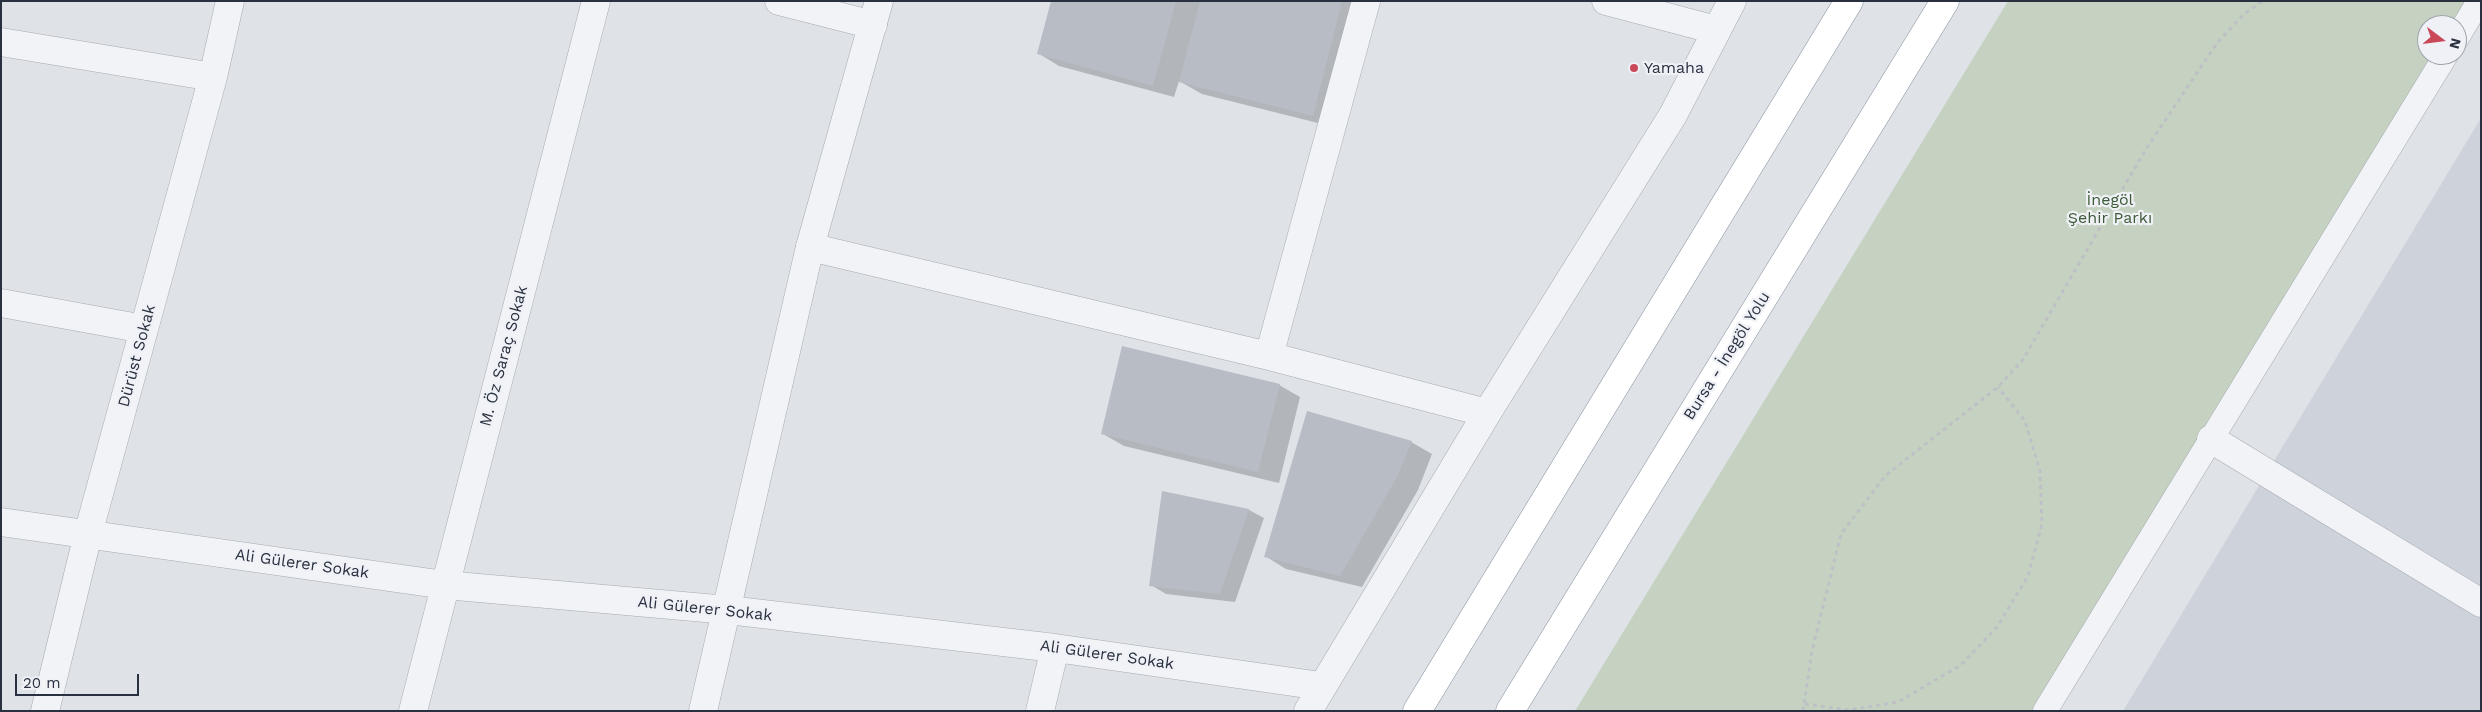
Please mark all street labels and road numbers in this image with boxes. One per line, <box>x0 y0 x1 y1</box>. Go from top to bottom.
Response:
street label: M. Öz Saraç Sokak <box>476 283 532 429</box>
street label: Bursa - İnegöl Yolu <box>1680 288 1774 424</box>
street label: Dürüst Sokak <box>114 303 160 409</box>
street label: Ali Gülerer Sokak <box>234 545 370 583</box>
street label: Ali Gülerer Sokak <box>637 592 773 626</box>
street label: Ali Gülerer Sokak <box>1039 636 1175 674</box>

